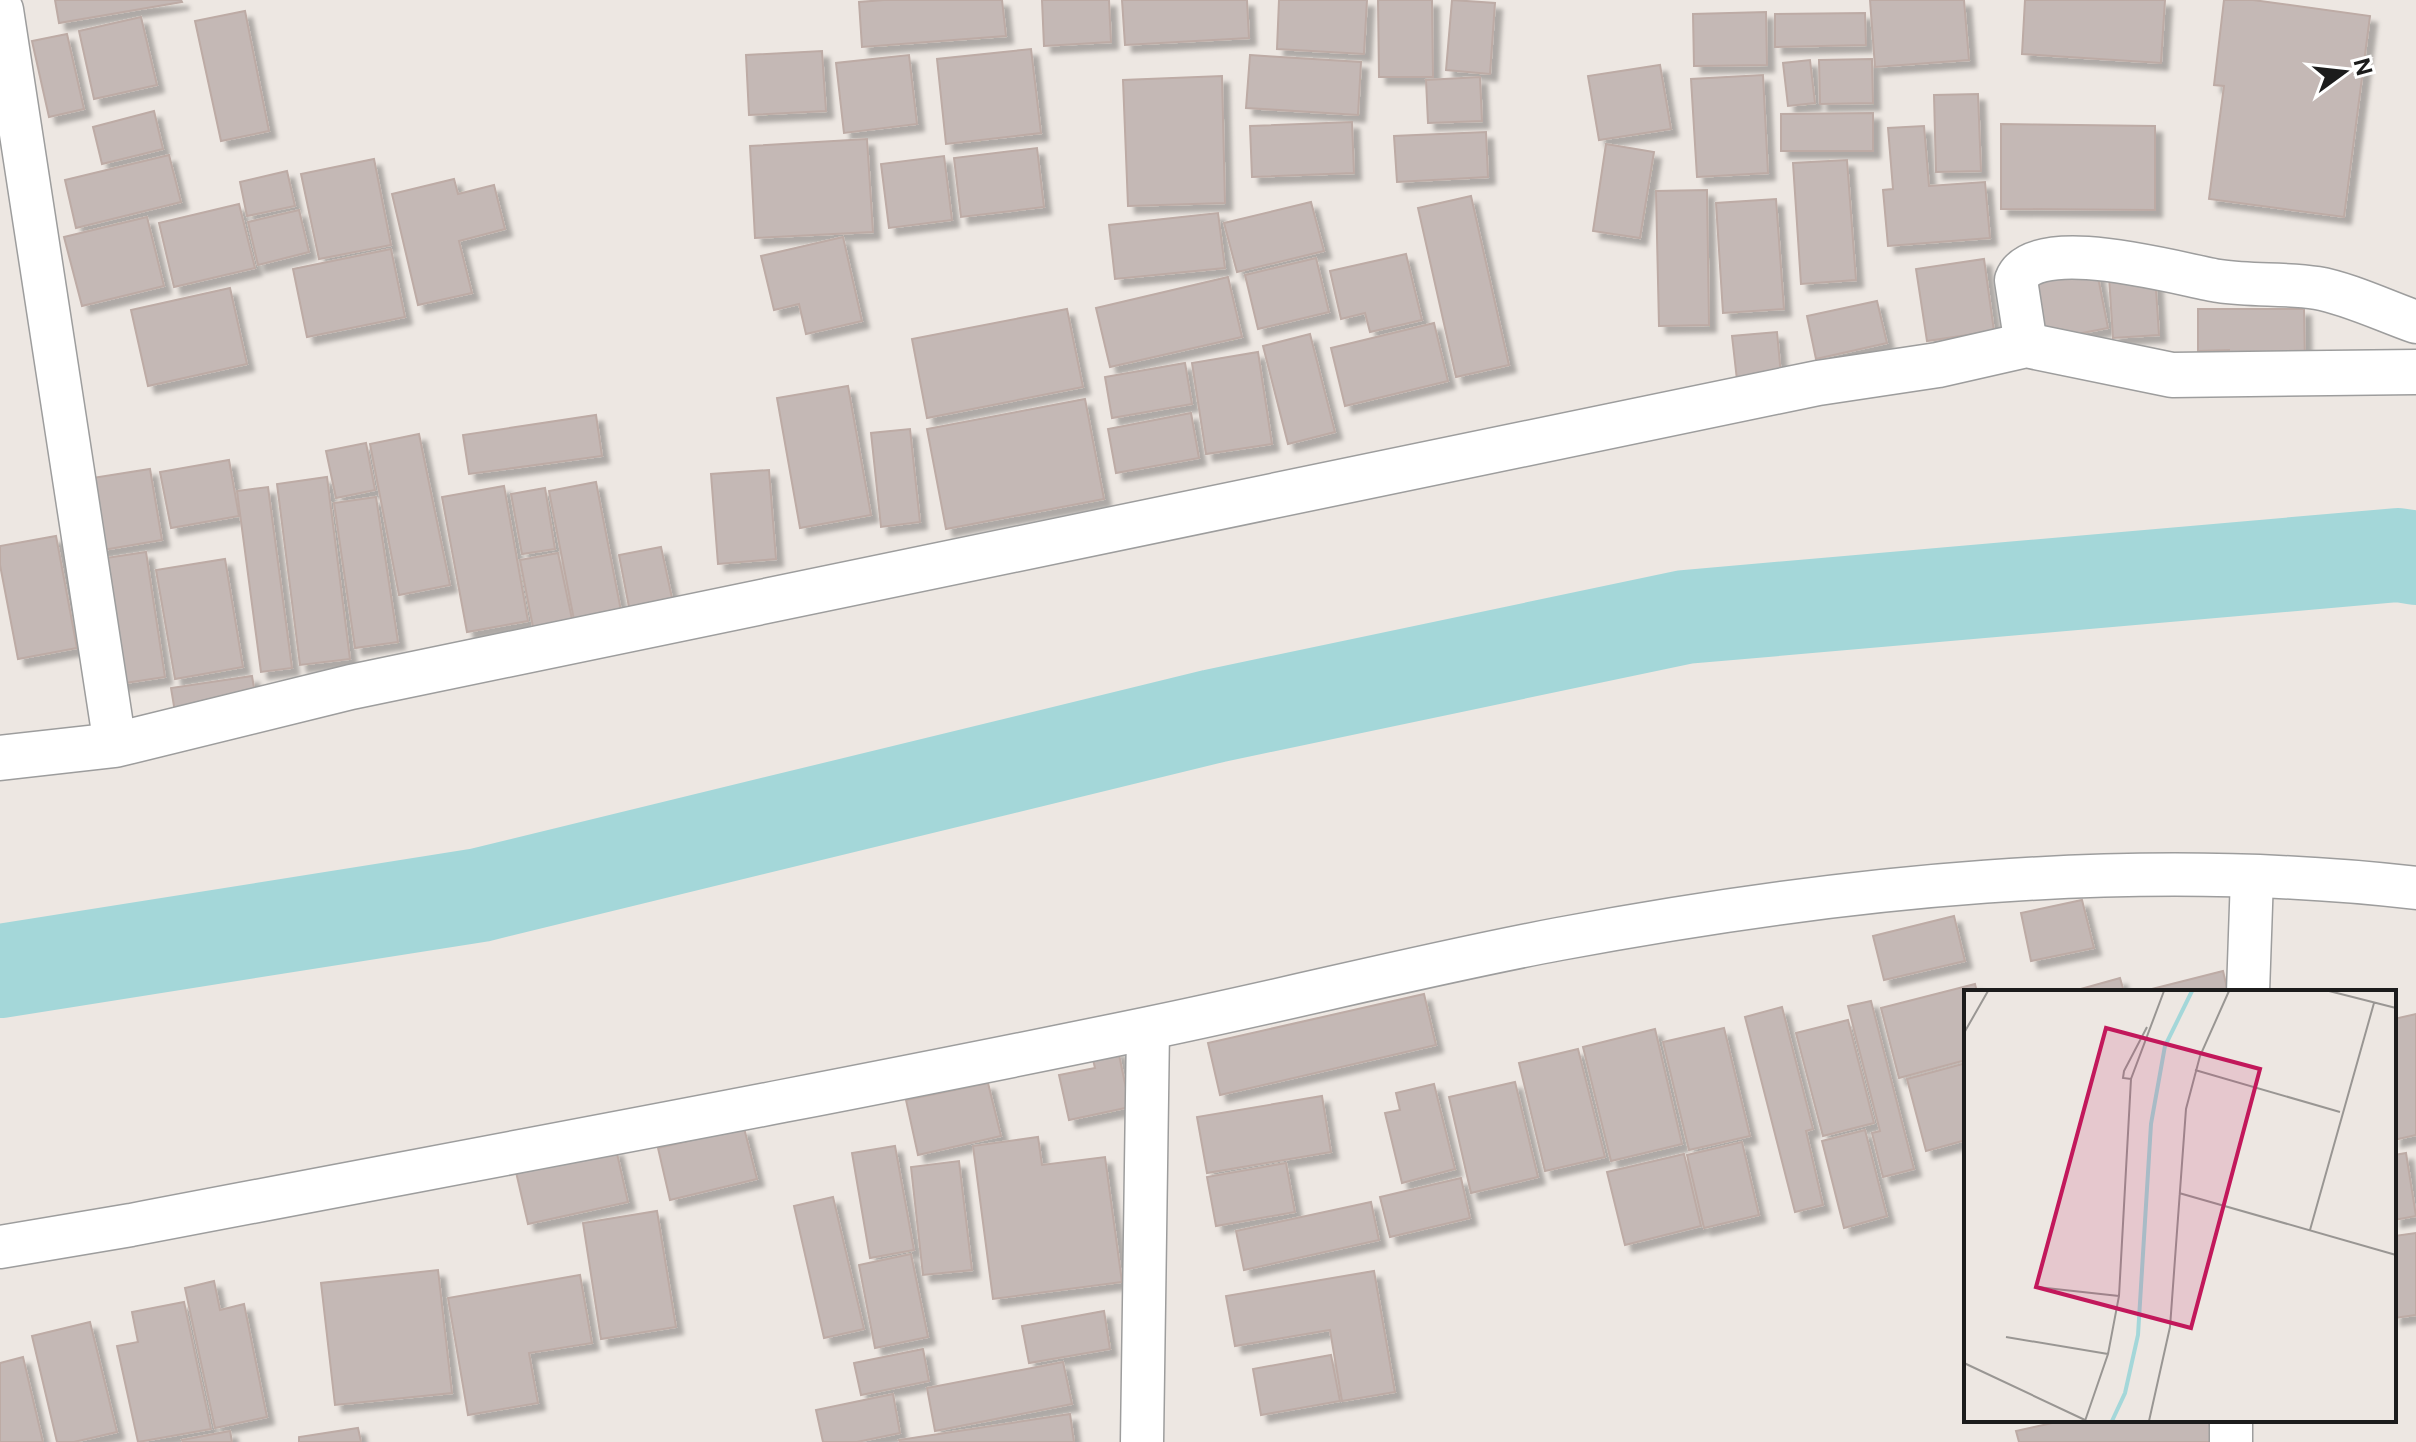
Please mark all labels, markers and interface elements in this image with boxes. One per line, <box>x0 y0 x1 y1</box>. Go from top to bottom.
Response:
north arrow <box>2304 32 2384 112</box>
text: N <box>2349 55 2378 79</box>
inset map <box>1964 990 2396 1422</box>

